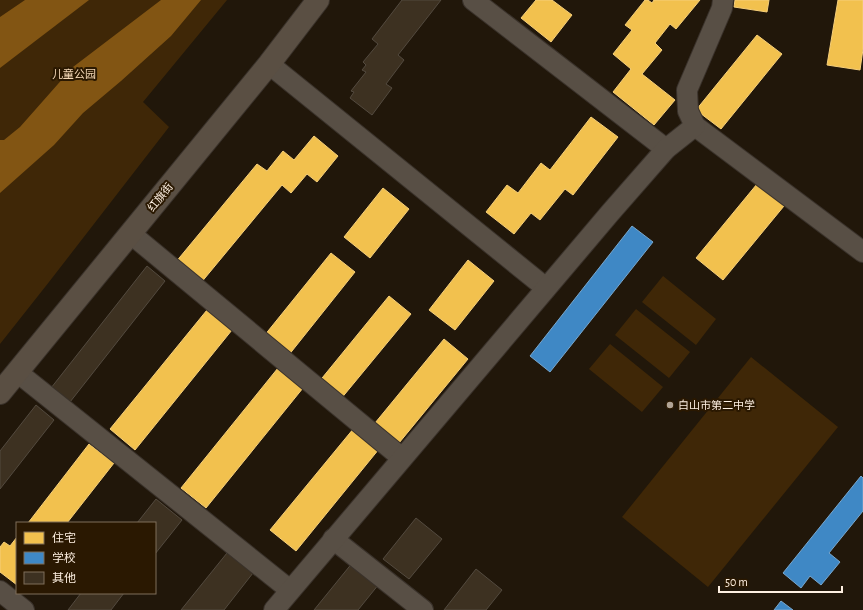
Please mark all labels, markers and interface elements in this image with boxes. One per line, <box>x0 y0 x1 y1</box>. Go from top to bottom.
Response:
park label: 儿童公园 <box>52 68 96 80</box>
street label: 红旗街 <box>145 180 175 214</box>
place label: 白山市第二中学 <box>678 399 755 411</box>
marker: 白山市第二中学 <box>665 400 675 410</box>
legend <box>16 522 156 594</box>
text: 住宅 <box>52 531 76 544</box>
text: 学校 <box>52 551 76 564</box>
scale bar <box>719 568 842 594</box>
text: 其他 <box>52 572 76 584</box>
text: 50 m <box>725 576 748 588</box>

